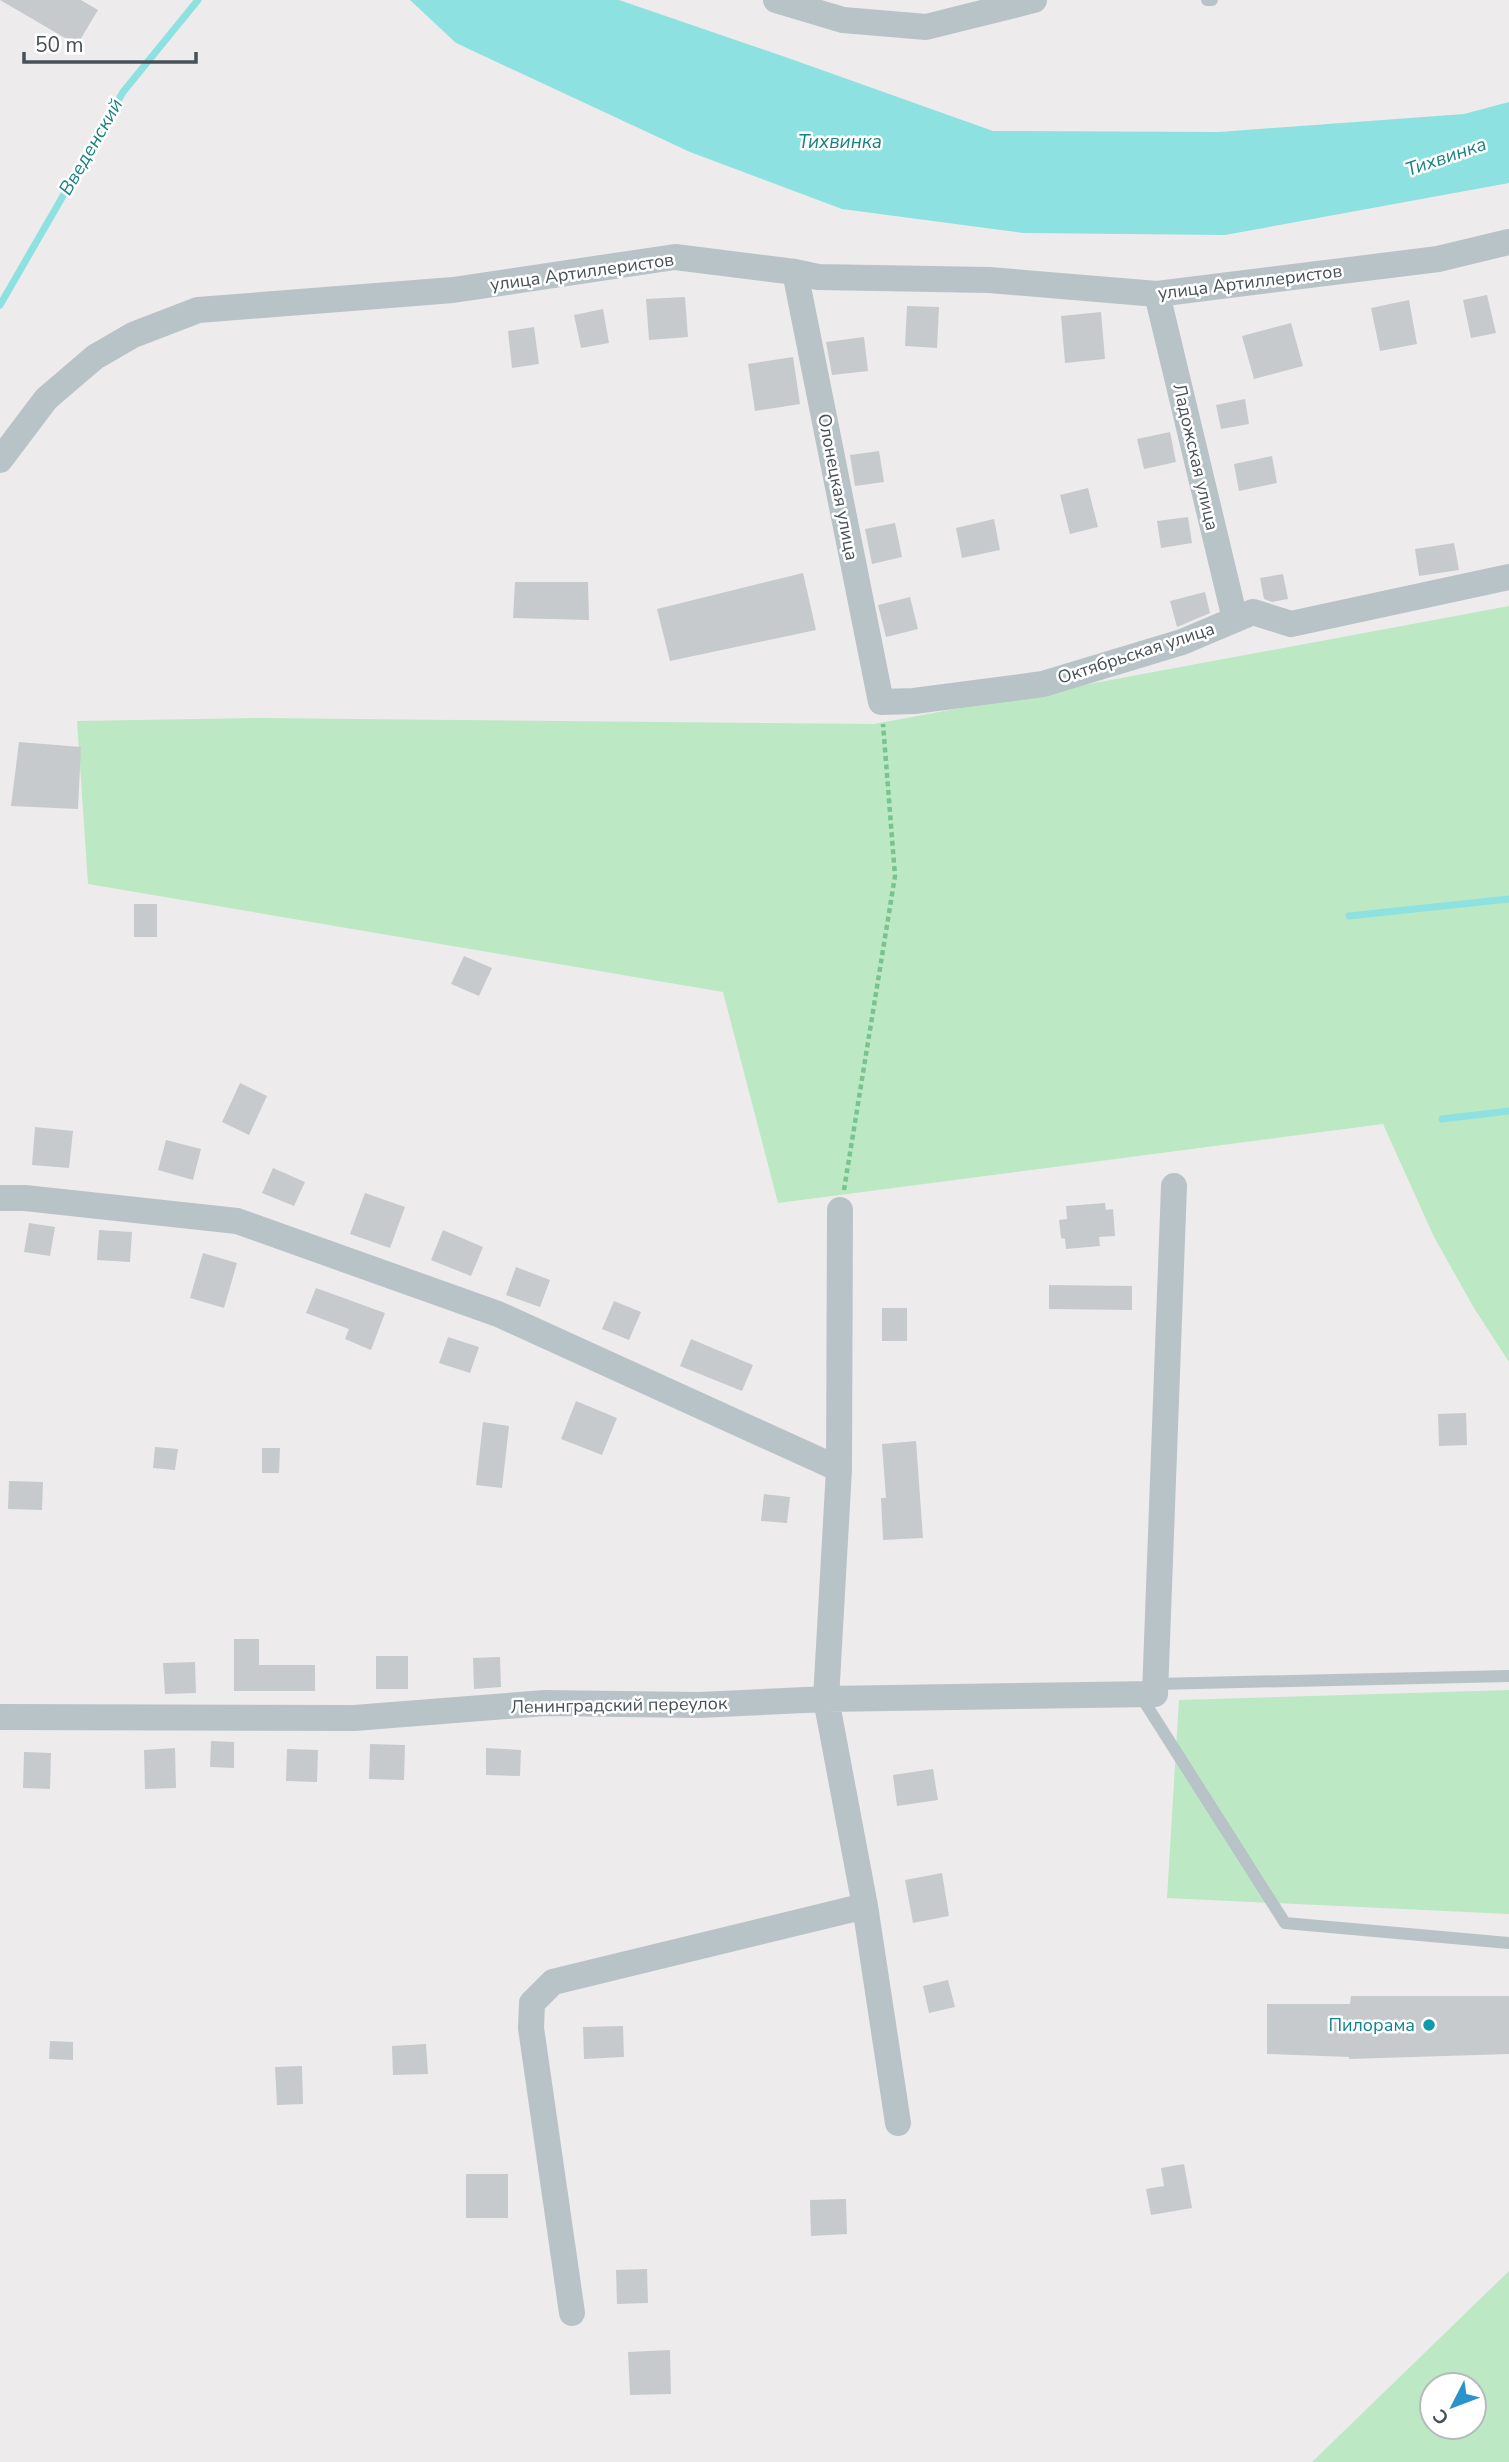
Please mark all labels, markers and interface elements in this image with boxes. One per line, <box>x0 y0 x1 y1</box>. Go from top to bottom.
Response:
scale bar <box>24 21 196 65</box>
text: 50 m <box>35 31 84 59</box>
water label: Введенский <box>53 94 129 200</box>
water label: Тихвинка <box>798 129 882 155</box>
water label: Тихвинка <box>1402 131 1490 183</box>
street label: улица Артиллеристов <box>489 247 676 297</box>
street label: улица Артиллеристов <box>1157 259 1344 305</box>
street label: Ладожская улица <box>1167 381 1225 533</box>
street label: Олонецкая улица <box>812 412 864 562</box>
street label: Октябрьская улица <box>1054 616 1218 690</box>
street label: Ленинградский переулок <box>510 1691 728 1719</box>
place label: Пилорама <box>1328 2013 1415 2037</box>
marker: Пилорама <box>1421 2017 1437 2033</box>
north arrow <box>1418 2371 1488 2441</box>
text: С <box>1427 2403 1455 2430</box>

